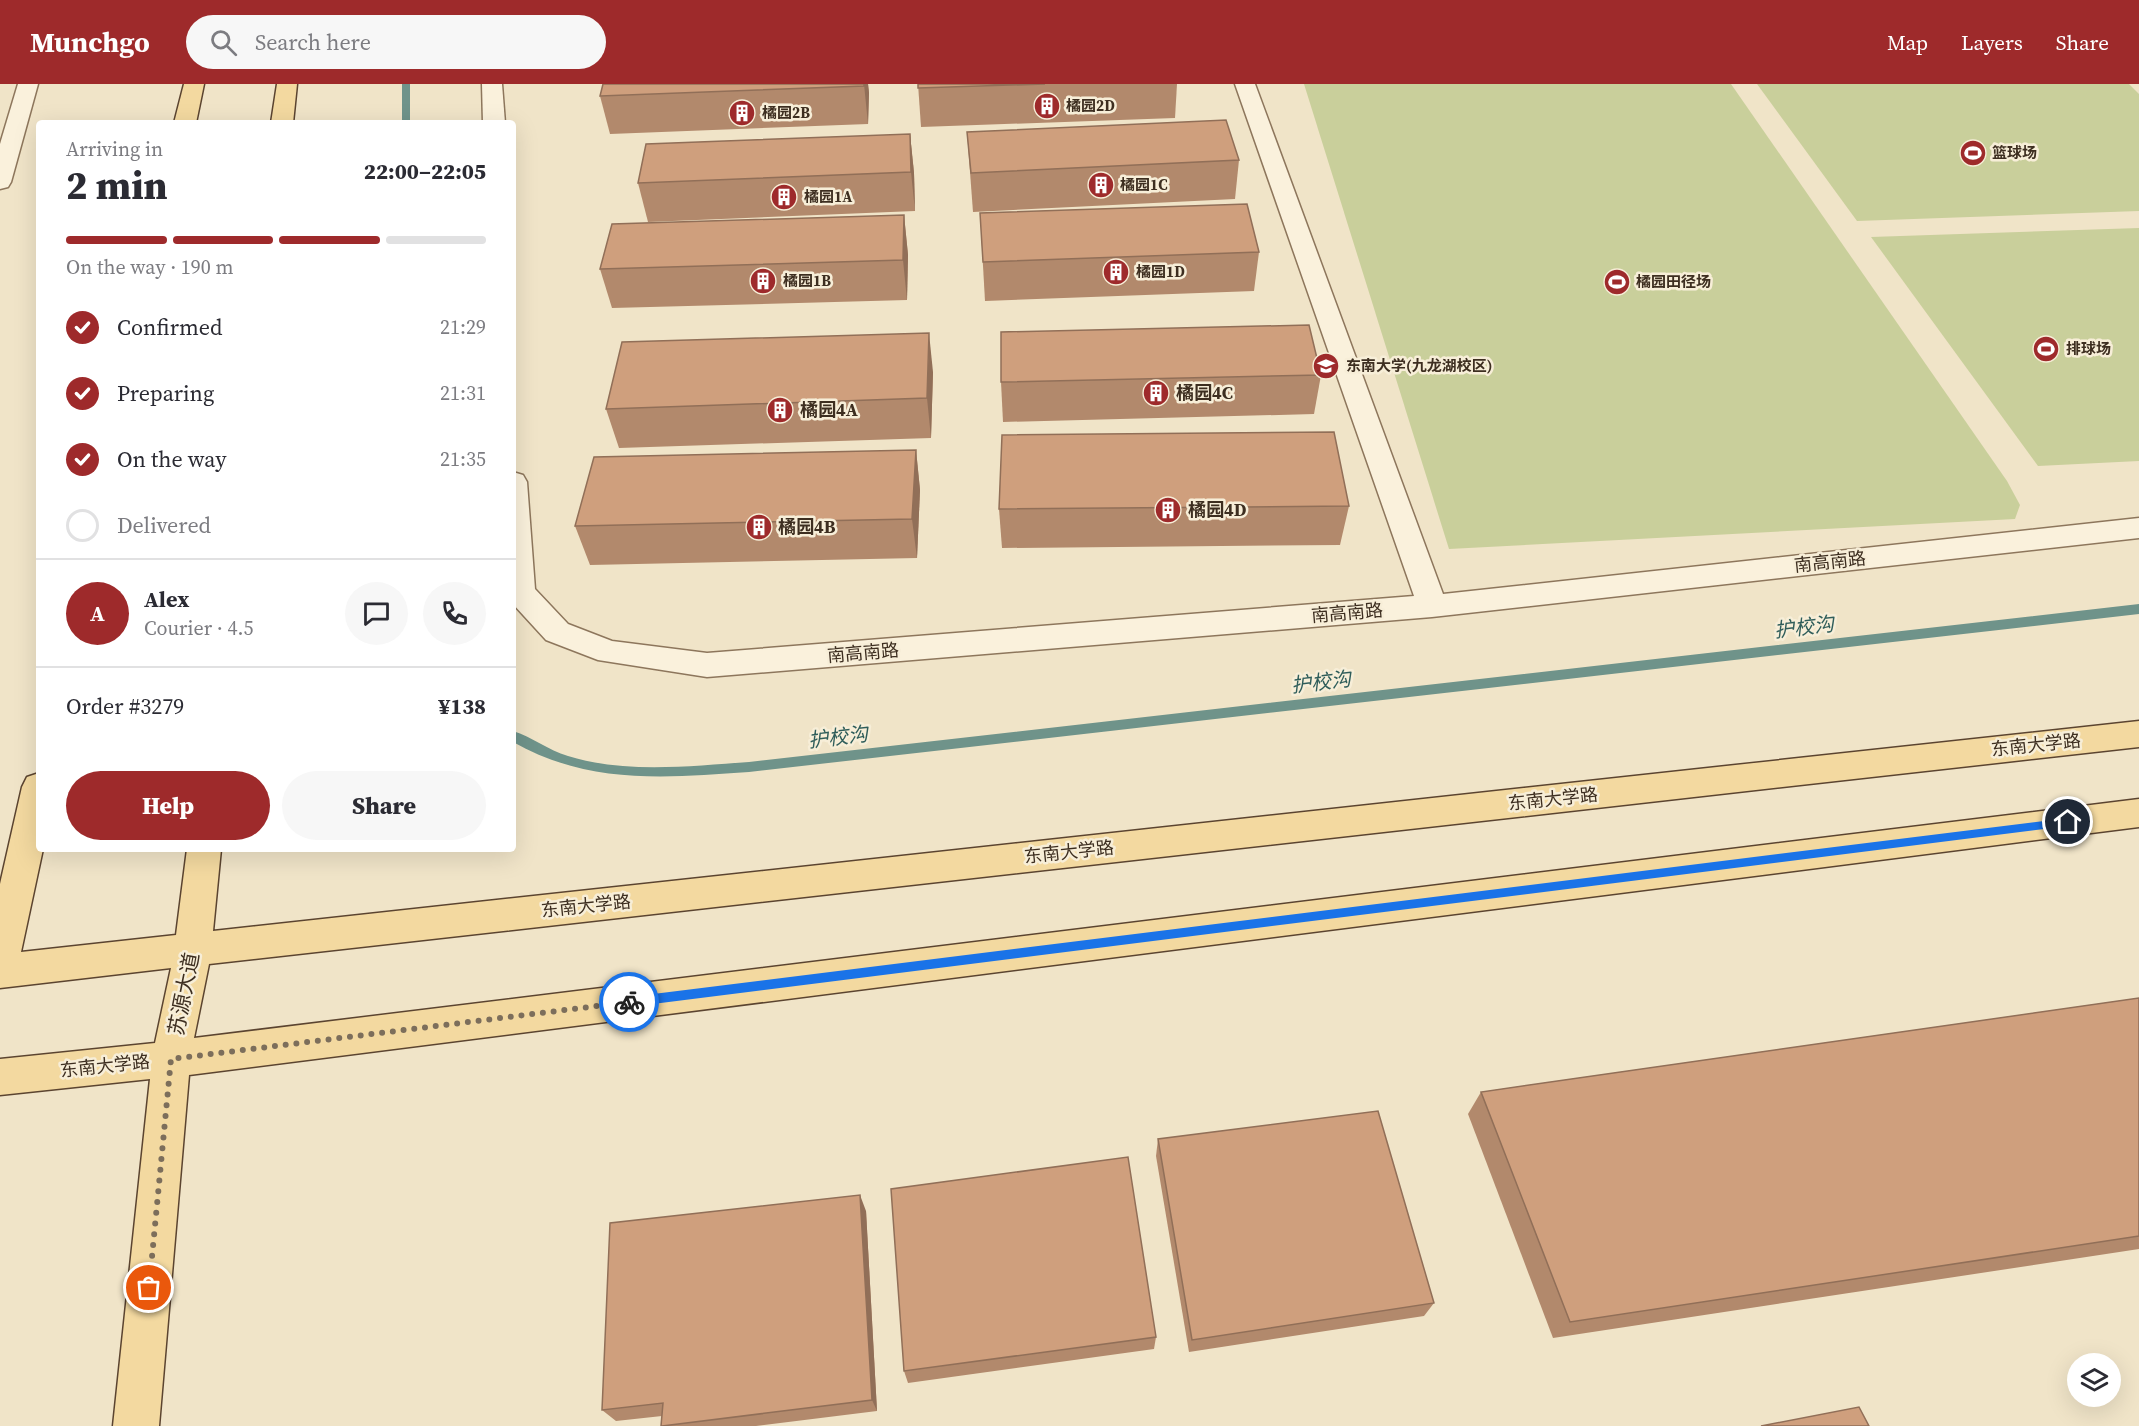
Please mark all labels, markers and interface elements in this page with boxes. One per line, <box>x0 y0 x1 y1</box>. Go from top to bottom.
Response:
search box <box>186 15 606 69</box>
text: Munchgo <box>30 23 150 61</box>
icon: search <box>207 26 240 59</box>
text: Search here <box>255 27 371 57</box>
text: Map <box>1887 28 1928 57</box>
text: Layers <box>1961 28 2023 57</box>
text: Share <box>2056 28 2109 57</box>
building icon: 橘园2D <box>1032 91 1062 121</box>
place label: 橘园2D <box>1066 95 1115 116</box>
building icon: 橘园2B <box>727 98 757 128</box>
place label: 橘园2B <box>762 102 810 123</box>
text: Arriving in <box>66 135 163 163</box>
sports icon: 篮球场 <box>1958 138 1988 168</box>
place label: 篮球场 <box>1992 142 2037 163</box>
text: 22:00–22:05 <box>364 156 486 186</box>
text: 2 min <box>66 159 168 212</box>
building icon: 橘园1C <box>1086 170 1116 200</box>
place label: 橘园1C <box>1120 174 1167 195</box>
building icon: 橘园1A <box>769 182 799 212</box>
place label: 橘园1A <box>804 186 852 207</box>
text: On the way · 190 m <box>66 253 233 281</box>
building icon: 橘园1D <box>1101 257 1131 287</box>
place label: 橘园1D <box>1136 261 1185 282</box>
building icon: 橘园1B <box>748 266 778 296</box>
sports icon: 橘园田径场 <box>1602 267 1632 297</box>
place label: 橘园1B <box>783 270 831 291</box>
place label: 橘园田径场 <box>1636 271 1711 292</box>
icon: check <box>66 311 99 344</box>
text: Confirmed <box>117 312 222 342</box>
text: 21:29 <box>440 313 486 341</box>
sports icon: 排球场 <box>2031 334 2061 364</box>
place label: 排球场 <box>2066 338 2111 359</box>
school or university icon: 东南大学(九龙湖校区) <box>1311 351 1341 381</box>
place label: 东南大学(九龙湖校区) <box>1346 355 1492 376</box>
icon: check <box>66 377 99 410</box>
text: Preparing <box>117 378 214 408</box>
building icon: 橘园4C <box>1141 378 1171 408</box>
text: 21:31 <box>440 379 486 407</box>
place label: 橘园4C <box>1176 380 1233 405</box>
building icon: 橘园4A <box>765 395 795 425</box>
place label: 橘园4A <box>800 397 858 422</box>
icon: check <box>66 443 99 476</box>
text: On the way <box>117 444 226 474</box>
text: 21:35 <box>440 445 486 473</box>
building icon: 橘园4D <box>1153 495 1183 525</box>
place label: 橘园4D <box>1188 497 1247 522</box>
text: Delivered <box>117 510 211 540</box>
building icon: 橘园4B <box>744 512 774 542</box>
place label: 橘园4B <box>778 514 836 539</box>
street label: 南高南路 <box>1793 545 1867 578</box>
button: chat <box>345 582 408 645</box>
button: phone <box>423 582 486 645</box>
text: Alex <box>144 584 189 614</box>
street label: 南高南路 <box>1310 597 1384 628</box>
text: A <box>90 598 105 628</box>
water label: 护校沟 <box>1773 609 1837 645</box>
text: Courier · 4.5 <box>144 614 253 642</box>
street label: 南高南路 <box>826 637 900 668</box>
water label: 护校沟 <box>1290 664 1354 700</box>
text: Order #3279 <box>66 691 184 721</box>
text: ¥138 <box>438 691 486 721</box>
water label: 护校沟 <box>807 719 871 755</box>
street label: 东南大学路 <box>1990 727 2082 762</box>
button: Help <box>66 771 270 840</box>
button: Share <box>282 771 486 840</box>
street label: 东南大学路 <box>1507 781 1599 816</box>
pin <box>2042 796 2093 847</box>
icon: home <box>2051 805 2084 838</box>
street label: 东南大学路 <box>1023 834 1115 869</box>
street label: 东南大学路 <box>540 888 632 923</box>
street label: 苏源大道 <box>161 950 206 1038</box>
courier <box>599 972 659 1032</box>
icon: bike <box>613 986 646 1019</box>
street label: 东南大学路 <box>59 1048 151 1083</box>
pin <box>123 1262 174 1313</box>
icon: bag <box>132 1271 165 1304</box>
map controls <box>2067 1353 2121 1407</box>
button: layers <box>2067 1353 2121 1407</box>

